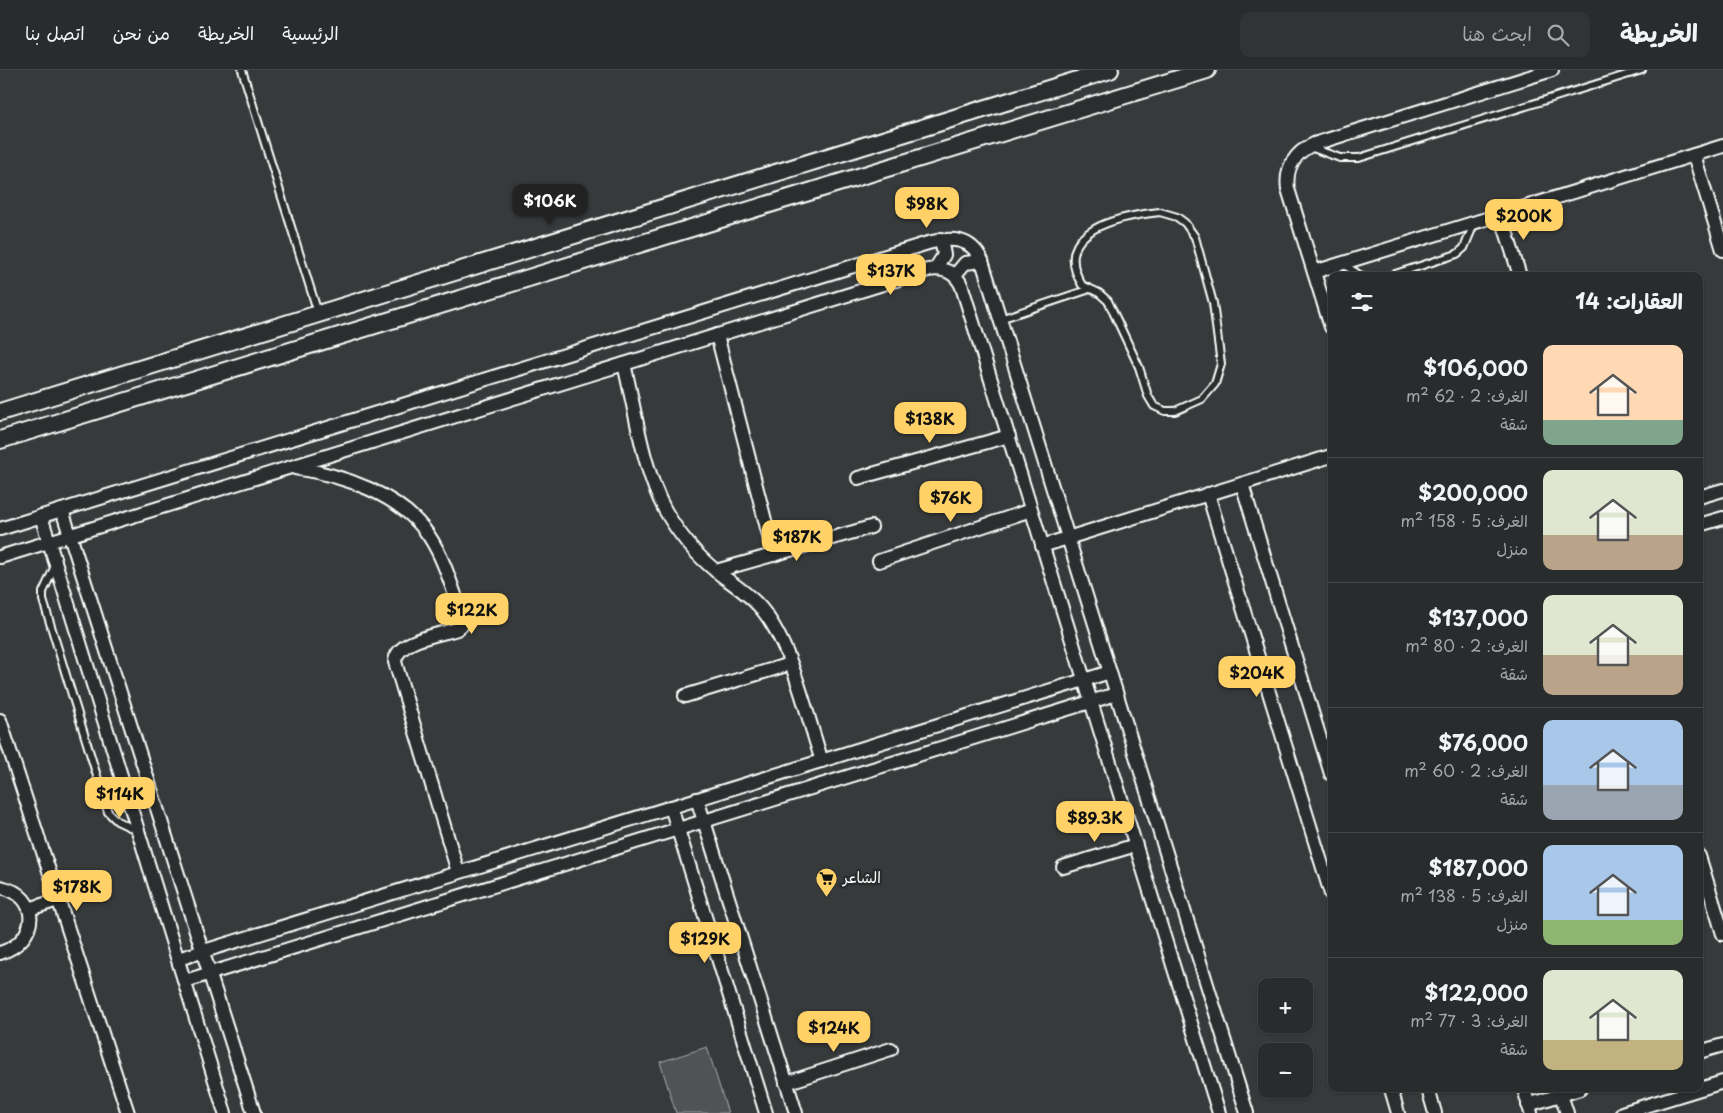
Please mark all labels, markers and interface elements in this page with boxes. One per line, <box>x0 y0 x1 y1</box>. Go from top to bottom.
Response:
search box <box>1240 12 1590 57</box>
text: الخريطة <box>1620 14 1698 50</box>
text: اتصل بنا <box>25 19 85 46</box>
text: من نحن <box>113 19 170 46</box>
text: الخريطة <box>198 19 254 46</box>
text: الرئيسية <box>282 19 339 46</box>
text: ابحث هنا <box>1462 19 1532 47</box>
icon: search <box>1544 21 1572 49</box>
pin: $106K <box>515 184 585 226</box>
pin: $98K <box>897 186 957 229</box>
text: $106K <box>523 188 577 212</box>
text: $98K <box>906 191 948 215</box>
pin: $200K <box>1489 198 1559 241</box>
text: $200K <box>1496 203 1552 227</box>
pin: $137K <box>856 254 926 296</box>
text: $137K <box>867 258 915 282</box>
text: العقارات: 14 <box>1575 284 1683 316</box>
icon: filters <box>1348 288 1376 316</box>
text: $106,000 <box>1424 351 1528 383</box>
icon: home <box>1583 365 1643 425</box>
text: الغرف: 2 · 62 m² <box>1406 383 1528 407</box>
pin: $138K <box>895 402 965 444</box>
text: $138K <box>905 406 955 430</box>
text: شقة <box>1500 411 1528 435</box>
text: $200,000 <box>1419 476 1528 508</box>
pin: $76K <box>921 480 981 523</box>
text: $76K <box>930 485 972 509</box>
icon: home <box>1583 490 1643 550</box>
text: الغرف: 5 · 158 m² <box>1401 508 1528 532</box>
pin: $187K <box>762 520 832 562</box>
text: $187K <box>773 524 821 548</box>
text: منزل <box>1496 536 1528 560</box>
pin: $122K <box>437 592 507 635</box>
text: $122K <box>446 597 498 621</box>
text: $137,000 <box>1428 601 1528 633</box>
icon: home <box>1583 615 1643 675</box>
text: الغرف: 2 · 80 m² <box>1405 633 1528 657</box>
pin: $204K <box>1222 656 1292 698</box>
text: $204K <box>1229 660 1285 684</box>
text: شقة <box>1500 661 1528 685</box>
text: $76,000 <box>1438 726 1528 758</box>
icon: home <box>1583 740 1643 800</box>
text: الغرف: 2 · 60 m² <box>1404 758 1528 782</box>
pin: $114K <box>85 776 155 819</box>
text: $114K <box>96 781 144 805</box>
text: شقة <box>1500 786 1528 810</box>
pin: $89.3K <box>1054 800 1136 843</box>
text: $89.3K <box>1067 805 1123 829</box>
text: $187,000 <box>1429 851 1528 883</box>
place label: الشاعر <box>841 865 881 888</box>
icon: home <box>1583 865 1643 925</box>
supermarket icon: الشاعر <box>815 866 839 897</box>
pin: $178K <box>42 870 112 912</box>
text: $178K <box>53 874 101 898</box>
text: الغرف: 5 · 138 m² <box>1400 883 1528 907</box>
text: منزل <box>1496 911 1528 935</box>
pin: $129K <box>670 922 740 964</box>
text: $129K <box>680 926 730 950</box>
text: $122,000 <box>1425 976 1528 1008</box>
map controls <box>1258 978 1313 1098</box>
button: + <box>1258 978 1313 1033</box>
icon: home <box>1583 990 1643 1050</box>
text: الغرف: 3 · 77 m² <box>1410 1008 1528 1032</box>
pin: $124K <box>799 1010 869 1053</box>
text: $124K <box>808 1015 860 1039</box>
text: شقة <box>1500 1036 1528 1060</box>
button: − <box>1258 1043 1313 1098</box>

